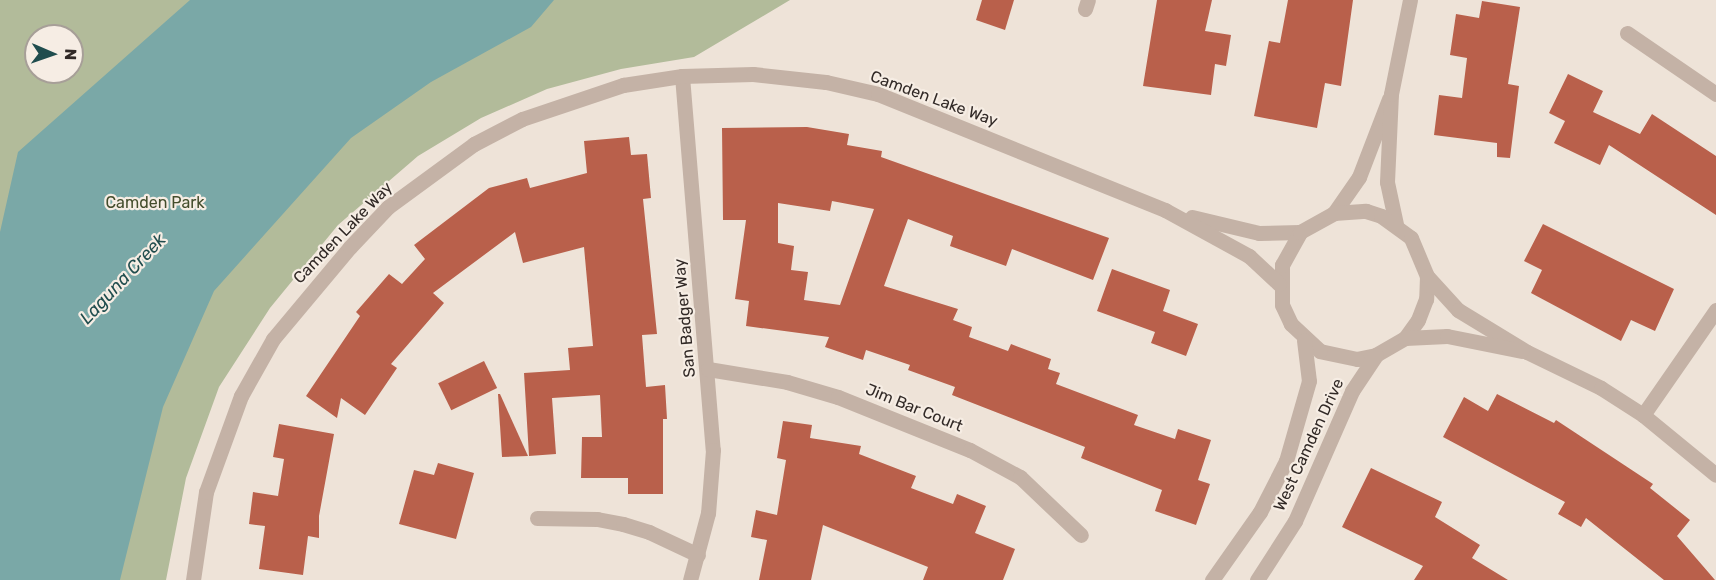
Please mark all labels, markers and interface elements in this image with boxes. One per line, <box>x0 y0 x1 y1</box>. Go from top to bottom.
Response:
north arrow <box>24 24 84 84</box>
text: N <box>61 48 80 61</box>
street label: Camden Lake Way <box>868 67 1000 131</box>
street label: Camden Lake Way <box>289 178 397 288</box>
park label: Camden Park <box>105 193 205 213</box>
water label: Laguna Creek <box>75 229 171 329</box>
street label: San Badger Way <box>670 257 700 379</box>
street label: West Camden Drive <box>1270 376 1348 514</box>
street label: Jim Bar Court <box>862 380 966 436</box>

